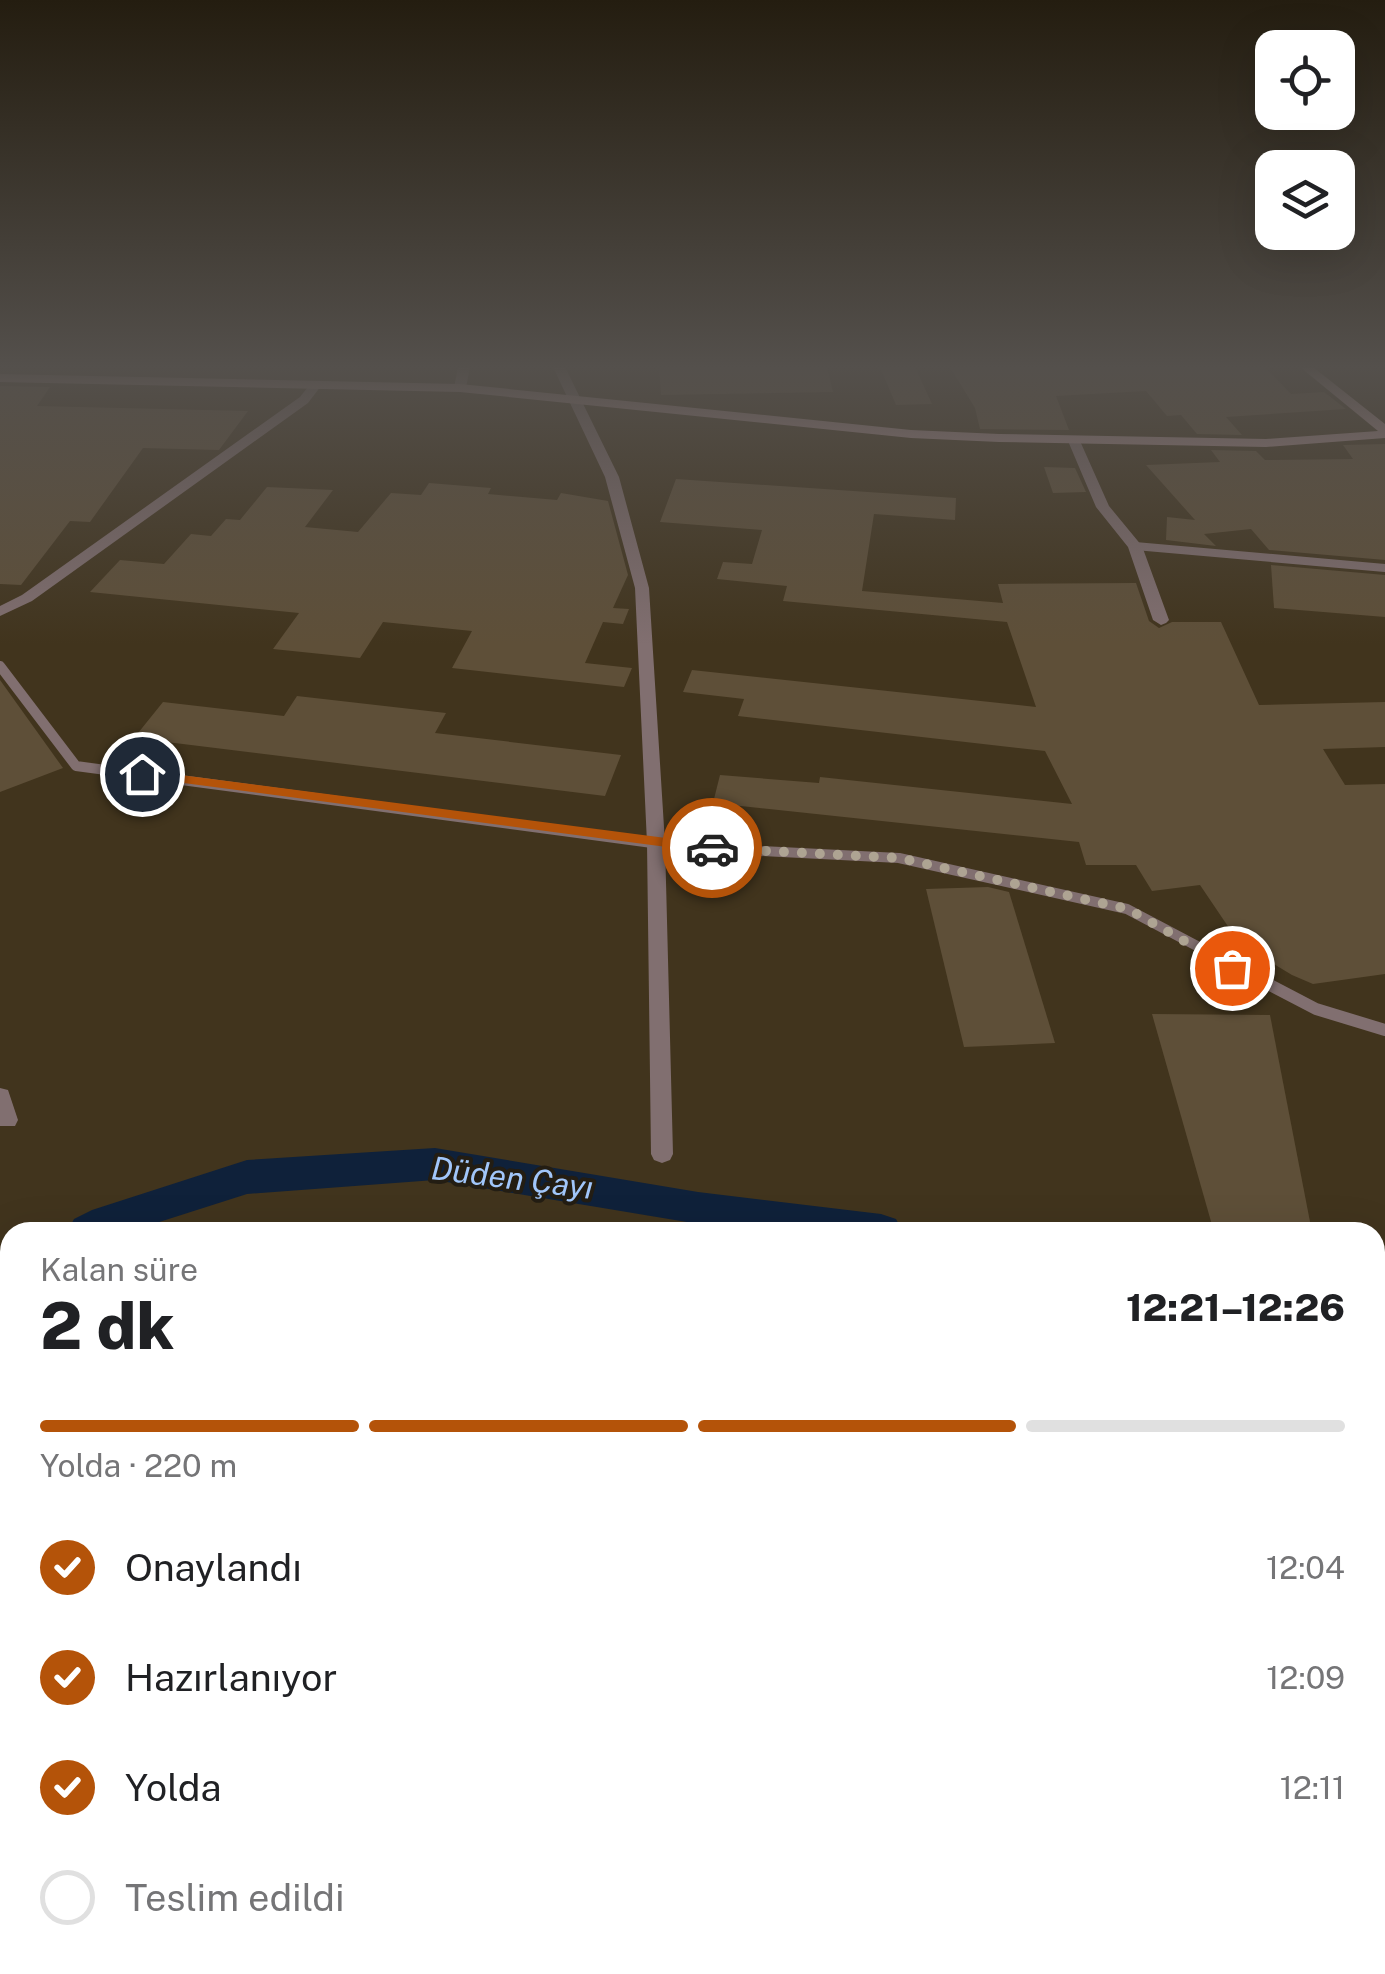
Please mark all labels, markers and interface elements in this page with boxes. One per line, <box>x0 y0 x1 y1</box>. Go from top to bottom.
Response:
map controls <box>1255 30 1355 250</box>
button: locate <box>1255 30 1355 130</box>
button: layers <box>1255 150 1355 250</box>
pin <box>100 732 185 817</box>
icon: home <box>115 747 170 802</box>
courier <box>662 798 762 898</box>
icon: car <box>685 821 740 876</box>
pin <box>1190 926 1275 1011</box>
icon: bag <box>1205 941 1260 996</box>
water label: Düden Çayı <box>429 1149 595 1206</box>
text: Kalan süre <box>40 1251 198 1288</box>
text: 12:21–12:26 <box>1126 1285 1345 1330</box>
text: 2 dk <box>40 1287 175 1364</box>
text: Yolda · 220 m <box>40 1447 237 1484</box>
icon: check <box>40 1540 95 1595</box>
text: Onaylandı <box>125 1545 302 1590</box>
text: 12:04 <box>1266 1549 1345 1586</box>
icon: check <box>40 1650 95 1705</box>
text: Hazırlanıyor <box>125 1655 337 1700</box>
text: 12:09 <box>1266 1659 1345 1696</box>
icon: check <box>40 1760 95 1815</box>
text: Yolda <box>125 1765 221 1810</box>
text: 12:11 <box>1280 1769 1345 1806</box>
text: Teslim edildi <box>125 1875 344 1920</box>

